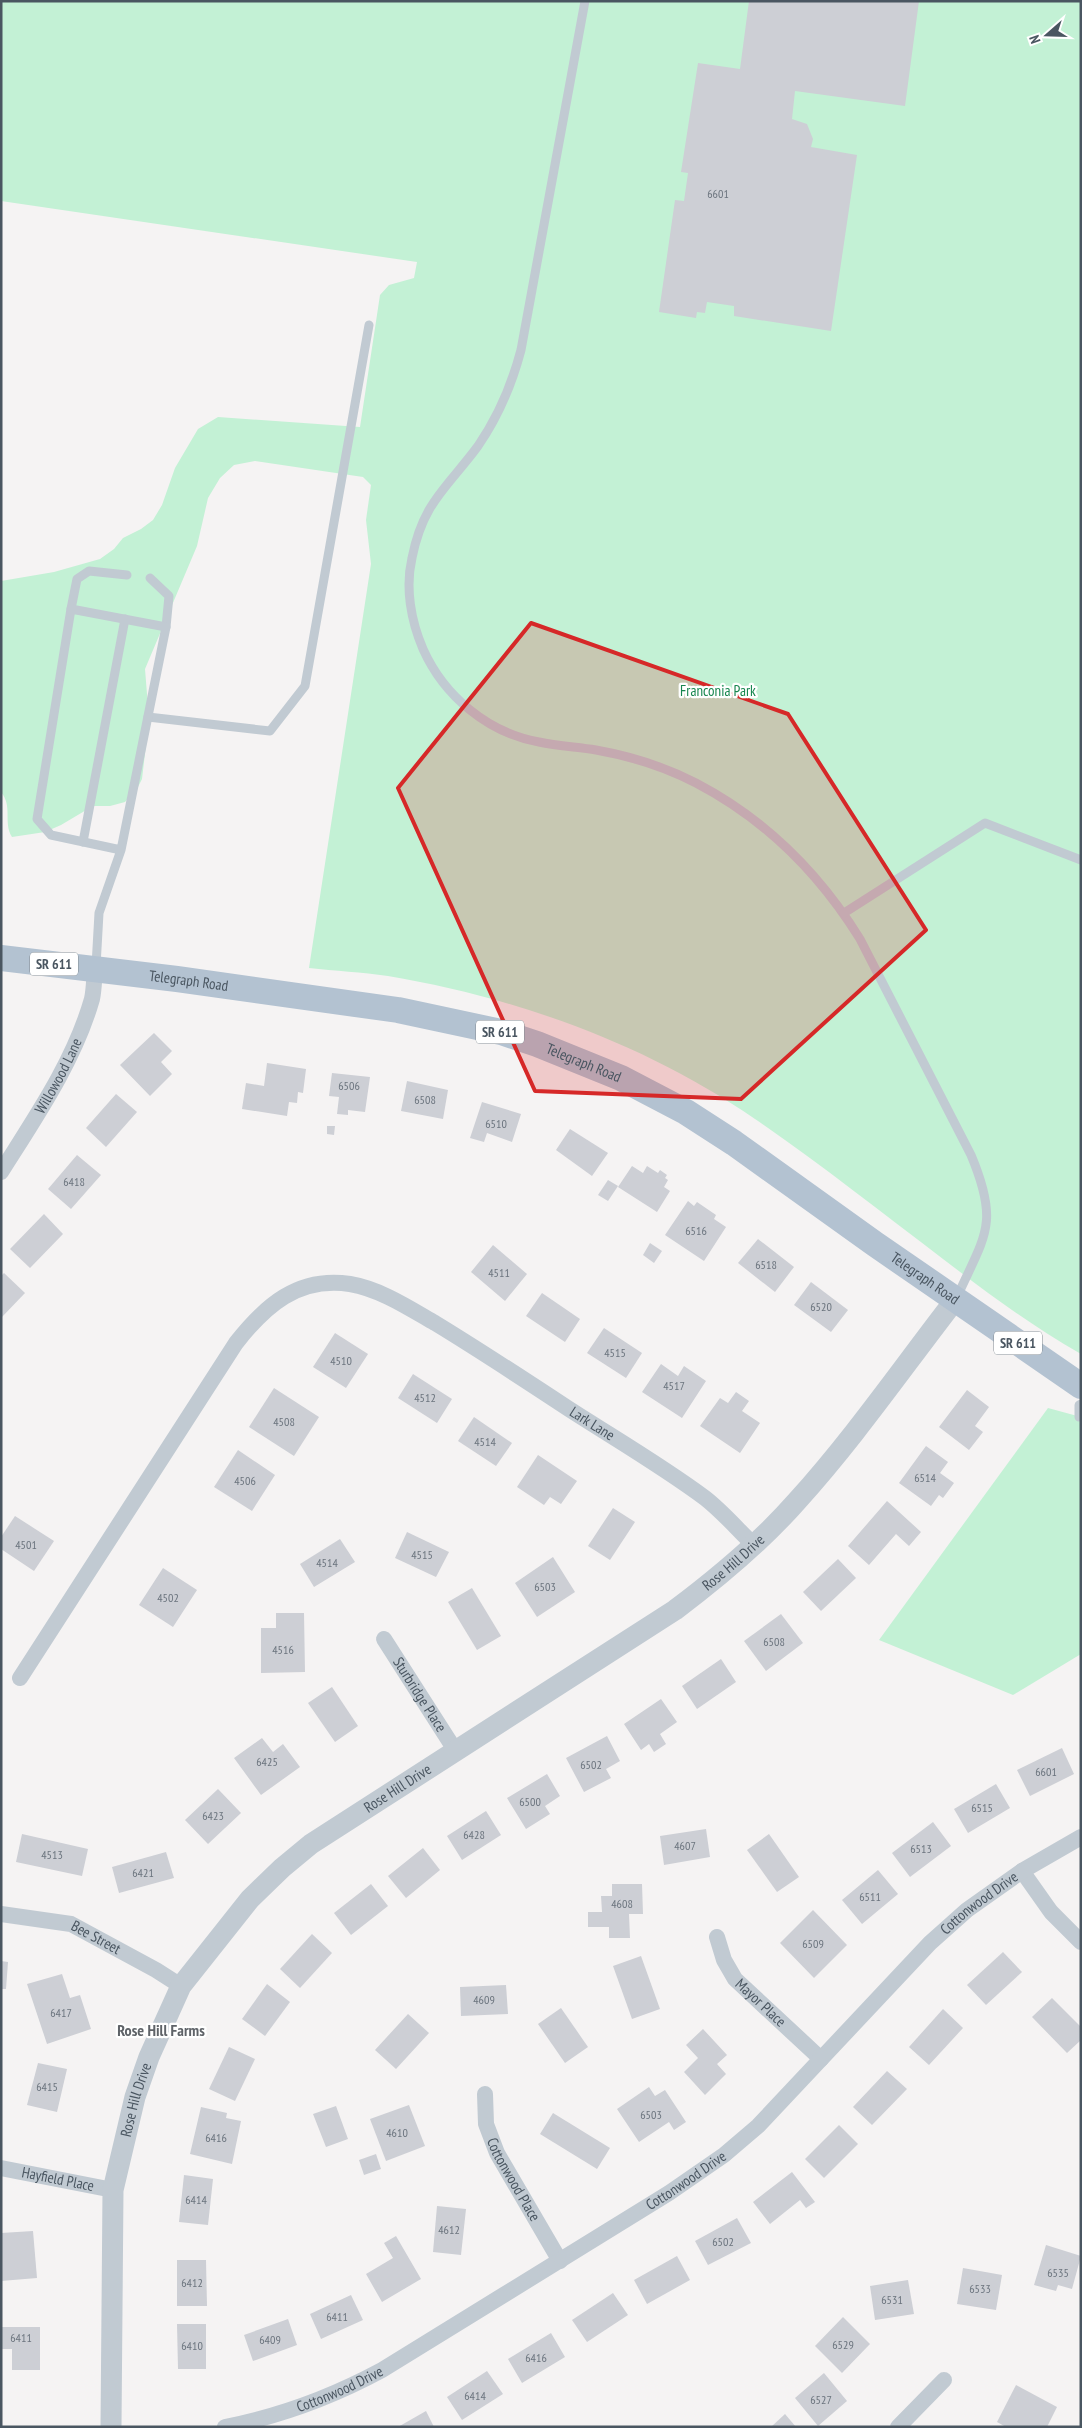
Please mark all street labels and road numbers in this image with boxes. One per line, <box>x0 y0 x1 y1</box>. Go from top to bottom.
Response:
road number: SR 611 <box>30 952 78 976</box>
street label: Telegraph Road <box>148 966 229 995</box>
road number: SR 611 <box>476 1020 524 1044</box>
street label: Willowood Lane <box>30 1035 86 1117</box>
street label: Telegraph Road <box>543 1039 624 1086</box>
street label: Telegraph Road <box>887 1248 963 1308</box>
road number: SR 611 <box>994 1332 1042 1355</box>
street label: Lark Lane <box>566 1402 618 1445</box>
street label: Rose Hill Drive <box>698 1530 768 1594</box>
street label: Sturbridge Place <box>389 1653 451 1735</box>
street label: Rose Hill Drive <box>360 1759 435 1817</box>
street label: Cottonwood Drive <box>936 1867 1021 1938</box>
street label: Bee Street <box>68 1916 124 1958</box>
street label: Mayor Place <box>732 1974 790 2031</box>
street label: Rose Hill Drive <box>116 2060 155 2139</box>
street label: Cottonwood Place <box>483 2135 545 2225</box>
street label: Cottonwood Drive <box>642 2146 730 2214</box>
street label: Hayfield Place <box>20 2162 96 2195</box>
street label: Cottonwood Drive <box>294 2361 386 2416</box>

